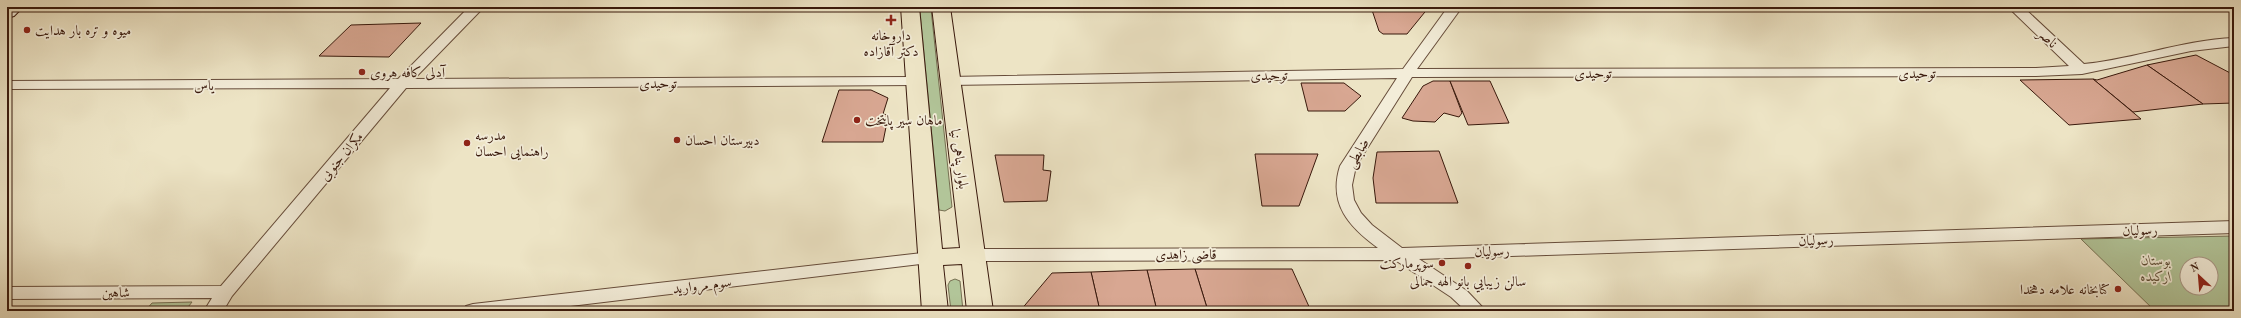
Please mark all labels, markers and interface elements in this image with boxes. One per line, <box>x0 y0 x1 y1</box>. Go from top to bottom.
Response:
marker: داروخانه دکتر آقازاده <box>886 15 896 25</box>
place label: میوه و تره بار هدایت <box>35 24 131 39</box>
marker: میوه و تره بار هدایت <box>22 25 32 35</box>
street label: ناصر <box>2032 25 2060 53</box>
place label: داروخانه دکتر آقازاده <box>864 29 918 60</box>
place label: آدلی کافه هروی <box>370 64 447 81</box>
marker: آدلی کافه هروی <box>357 67 367 77</box>
street label: توحیدی <box>1574 67 1612 82</box>
street label: توحیدی <box>1898 67 1936 82</box>
street label: توحیدی <box>1250 69 1288 84</box>
street label: توحیدی <box>639 77 677 92</box>
street label: یاس <box>194 79 215 94</box>
place label: ماهان سیر پایتخت <box>865 114 942 131</box>
marker: ماهان سیر پایتخت <box>852 115 862 125</box>
street label: بلوار پناهی نیا <box>945 128 970 191</box>
street label: مکران جنوبی <box>317 129 367 185</box>
place label: مدرسه راهنمایی احسان <box>475 129 549 161</box>
place label: دبیرستان احسان <box>685 134 760 149</box>
marker: دبیرستان احسان <box>672 135 682 145</box>
street label: ضابطی <box>1344 136 1374 172</box>
marker: مدرسه راهنمایی احسان <box>462 138 472 148</box>
street label: رسولیان <box>2122 223 2158 240</box>
street label: رسولیان <box>1798 233 1834 250</box>
street label: رسولیان <box>1474 244 1510 261</box>
street label: قاضی زاهدی <box>1155 248 1217 264</box>
park label: بوستان ارکیده <box>2141 254 2171 285</box>
north arrow <box>2179 256 2219 296</box>
place label: سوپرمارکت <box>1380 257 1434 272</box>
marker: سوپرمارکت <box>1437 258 1447 268</box>
marker: سالن زيبايي بانو الهه جمالی <box>1463 261 1473 271</box>
text: N <box>2189 261 2202 275</box>
street label: سوم مروارید <box>672 275 733 301</box>
place label: سالن زيبايي بانو الهه جمالی <box>1410 275 1526 293</box>
place label: کتابخانه علامه دهخدا <box>2020 283 2110 298</box>
marker: کتابخانه علامه دهخدا <box>2113 284 2123 294</box>
street label: شاهین <box>102 286 130 301</box>

